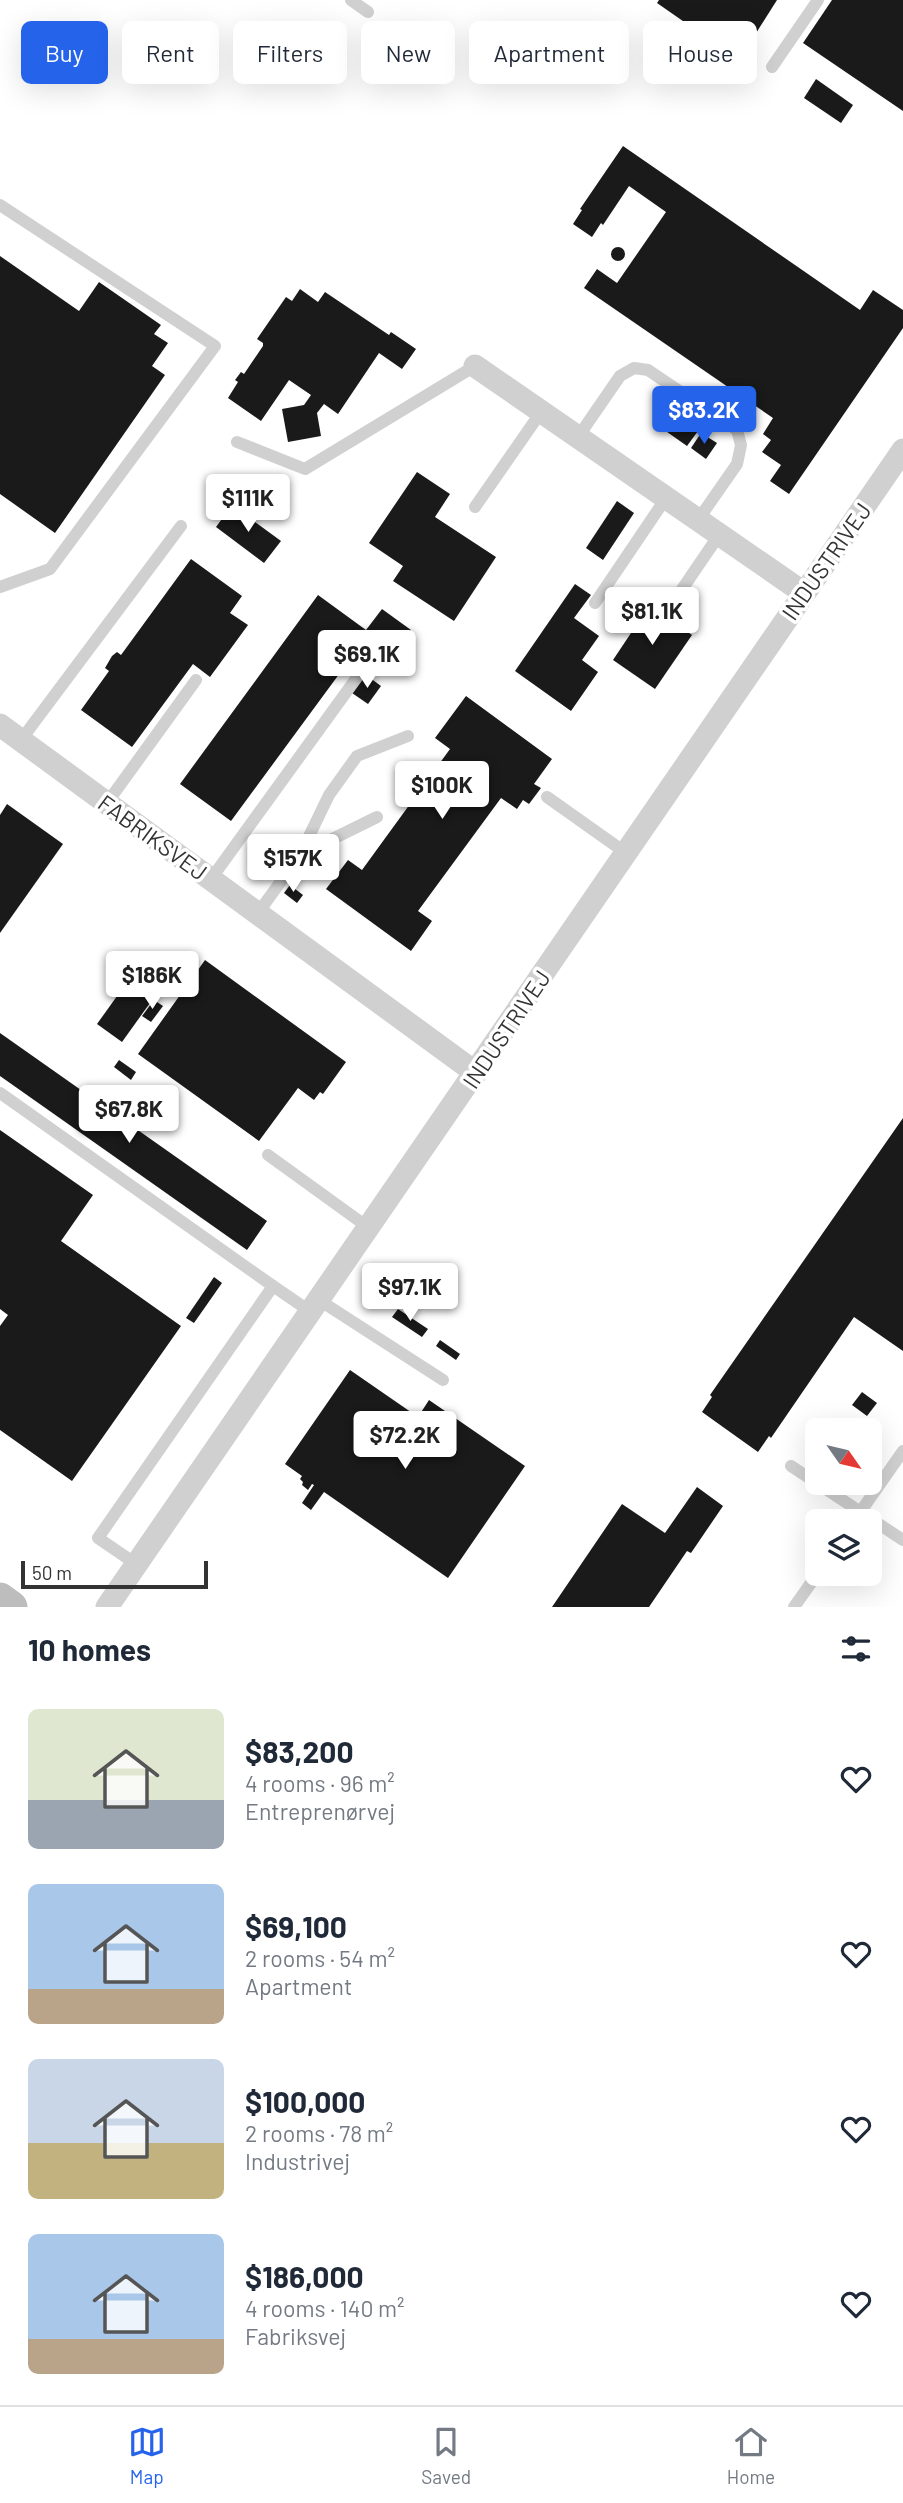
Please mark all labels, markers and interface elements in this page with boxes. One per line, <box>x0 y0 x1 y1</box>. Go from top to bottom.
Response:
chip: Buy <box>21 21 108 84</box>
chip: Rent <box>122 21 219 84</box>
chip: Filters <box>233 21 347 84</box>
chip: New <box>361 21 455 84</box>
chip: Apartment <box>469 21 629 84</box>
chip: House <box>643 21 757 84</box>
pin: $83.2K <box>647 386 761 446</box>
text: $83.2K <box>668 395 740 423</box>
pin: $111K <box>199 475 297 534</box>
text: $111K <box>222 483 274 511</box>
street label: INDUSTRIVEJ <box>775 497 877 625</box>
pin: $81.1K <box>595 588 709 647</box>
text: $81.1K <box>621 596 683 624</box>
pin: $69.1K <box>310 630 424 690</box>
text: $69.1K <box>334 639 400 667</box>
pin: $100K <box>393 762 491 821</box>
text: $100K <box>411 770 473 798</box>
street label: FABRIKSVEJ <box>93 788 213 886</box>
pin: $157K <box>244 834 342 894</box>
text: $157K <box>263 843 323 871</box>
pin: $186K <box>103 951 201 1011</box>
text: $186K <box>122 960 182 988</box>
street label: INDUSTRIVEJ <box>456 964 556 1094</box>
pin: $67.8K <box>72 1086 186 1145</box>
text: $67.8K <box>95 1094 163 1122</box>
pin: $97.1K <box>353 1264 467 1323</box>
text: $97.1K <box>378 1272 442 1300</box>
pin: $72.2K <box>348 1412 462 1471</box>
north arrow <box>805 1418 882 1494</box>
map controls <box>805 1418 882 1586</box>
text: $72.2K <box>370 1420 440 1448</box>
button: layers <box>805 1509 882 1586</box>
scale bar <box>21 1558 208 1590</box>
text: 50 m <box>32 1561 72 1584</box>
icon: filters <box>837 1630 875 1668</box>
text: 10 homes <box>28 1631 151 1667</box>
text: $83,200 <box>245 1733 354 1769</box>
icon: home <box>84 1737 168 1821</box>
icon: heart <box>837 1760 875 1798</box>
text: 4 rooms · 96 m² <box>245 1769 395 1797</box>
text: Entreprenørvej <box>245 1797 395 1825</box>
text: $69,100 <box>245 1908 347 1944</box>
icon: home <box>84 1912 168 1996</box>
icon: heart <box>837 1935 875 1973</box>
text: 2 rooms · 54 m² <box>245 1944 395 1972</box>
text: Apartment <box>245 1972 352 2000</box>
text: $100,000 <box>245 2083 365 2119</box>
icon: home <box>84 2087 168 2171</box>
icon: heart <box>837 2110 875 2148</box>
text: 2 rooms · 78 m² <box>245 2119 393 2147</box>
text: Industrivej <box>245 2147 350 2175</box>
text: $186,000 <box>245 2258 364 2294</box>
icon: home <box>84 2262 168 2346</box>
icon: heart <box>837 2285 875 2323</box>
text: 4 rooms · 140 m² <box>245 2294 405 2322</box>
text: Fabriksvej <box>245 2322 346 2350</box>
tab: Map <box>128 2423 166 2488</box>
tab: Saved <box>421 2423 471 2488</box>
tab: Home <box>727 2423 775 2488</box>

